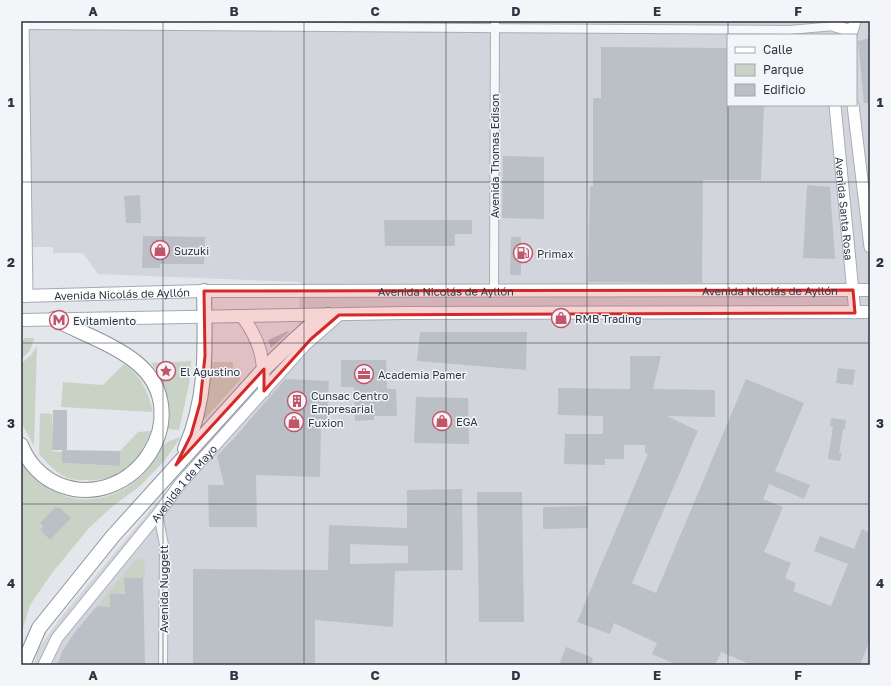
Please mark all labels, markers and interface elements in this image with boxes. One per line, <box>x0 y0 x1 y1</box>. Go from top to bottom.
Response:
text: A <box>88 3 98 19</box>
text: B <box>229 3 239 19</box>
text: C <box>370 3 380 19</box>
text: D <box>511 3 521 19</box>
text: E <box>653 3 661 19</box>
text: F <box>794 3 802 19</box>
legend <box>727 34 857 106</box>
text: Calle <box>763 42 793 57</box>
text: Parque <box>763 62 804 77</box>
text: Edificio <box>763 82 805 97</box>
text: 1 <box>8 94 15 110</box>
street label: Avenida Thomas Edison <box>488 94 501 218</box>
text: 1 <box>877 94 884 110</box>
street label: Avenida Santa Rosa <box>834 156 856 261</box>
shop icon: Suzuki <box>149 239 171 261</box>
fuel station icon: Primax <box>512 242 534 264</box>
place label: Suzuki <box>174 244 209 257</box>
place label: Primax <box>537 247 573 260</box>
text: 2 <box>7 254 15 270</box>
text: 2 <box>876 254 884 270</box>
street label: Avenida Nicolás de Ayllón <box>378 284 514 297</box>
street label: Avenida Nicolás de Ayllón <box>702 284 838 297</box>
street label: Avenida Nicolás de Ayllón <box>54 285 190 302</box>
shop icon: RMB Trading <box>550 307 572 329</box>
metro station icon: Evitamiento <box>48 309 70 331</box>
place label: RMB Trading <box>575 312 642 325</box>
place label: Evitamiento <box>73 314 136 327</box>
place icon: El Agustino <box>155 360 177 382</box>
office icon: Academia Pamer <box>353 363 375 385</box>
place label: El Agustino <box>180 365 241 378</box>
place label: Academia Pamer <box>378 368 467 381</box>
place label: Cunsac Centro Empresarial <box>311 389 389 415</box>
building icon: Cunsac Centro Empresarial <box>286 390 308 412</box>
shop icon: EGA <box>431 410 453 432</box>
shop icon: Fuxion <box>283 411 305 433</box>
text: 3 <box>7 415 15 431</box>
place label: EGA <box>456 415 478 428</box>
text: 3 <box>876 415 884 431</box>
place label: Fuxion <box>308 416 344 429</box>
street label: Avenida 1 de Mayo <box>148 441 219 524</box>
street label: Avenida Nuggett <box>157 545 170 633</box>
text: 4 <box>7 575 15 591</box>
text: 4 <box>876 575 884 591</box>
text: A <box>88 667 98 683</box>
text: B <box>229 667 239 683</box>
text: C <box>370 667 380 683</box>
text: D <box>511 667 521 683</box>
text: E <box>653 667 661 683</box>
text: F <box>794 667 802 683</box>

